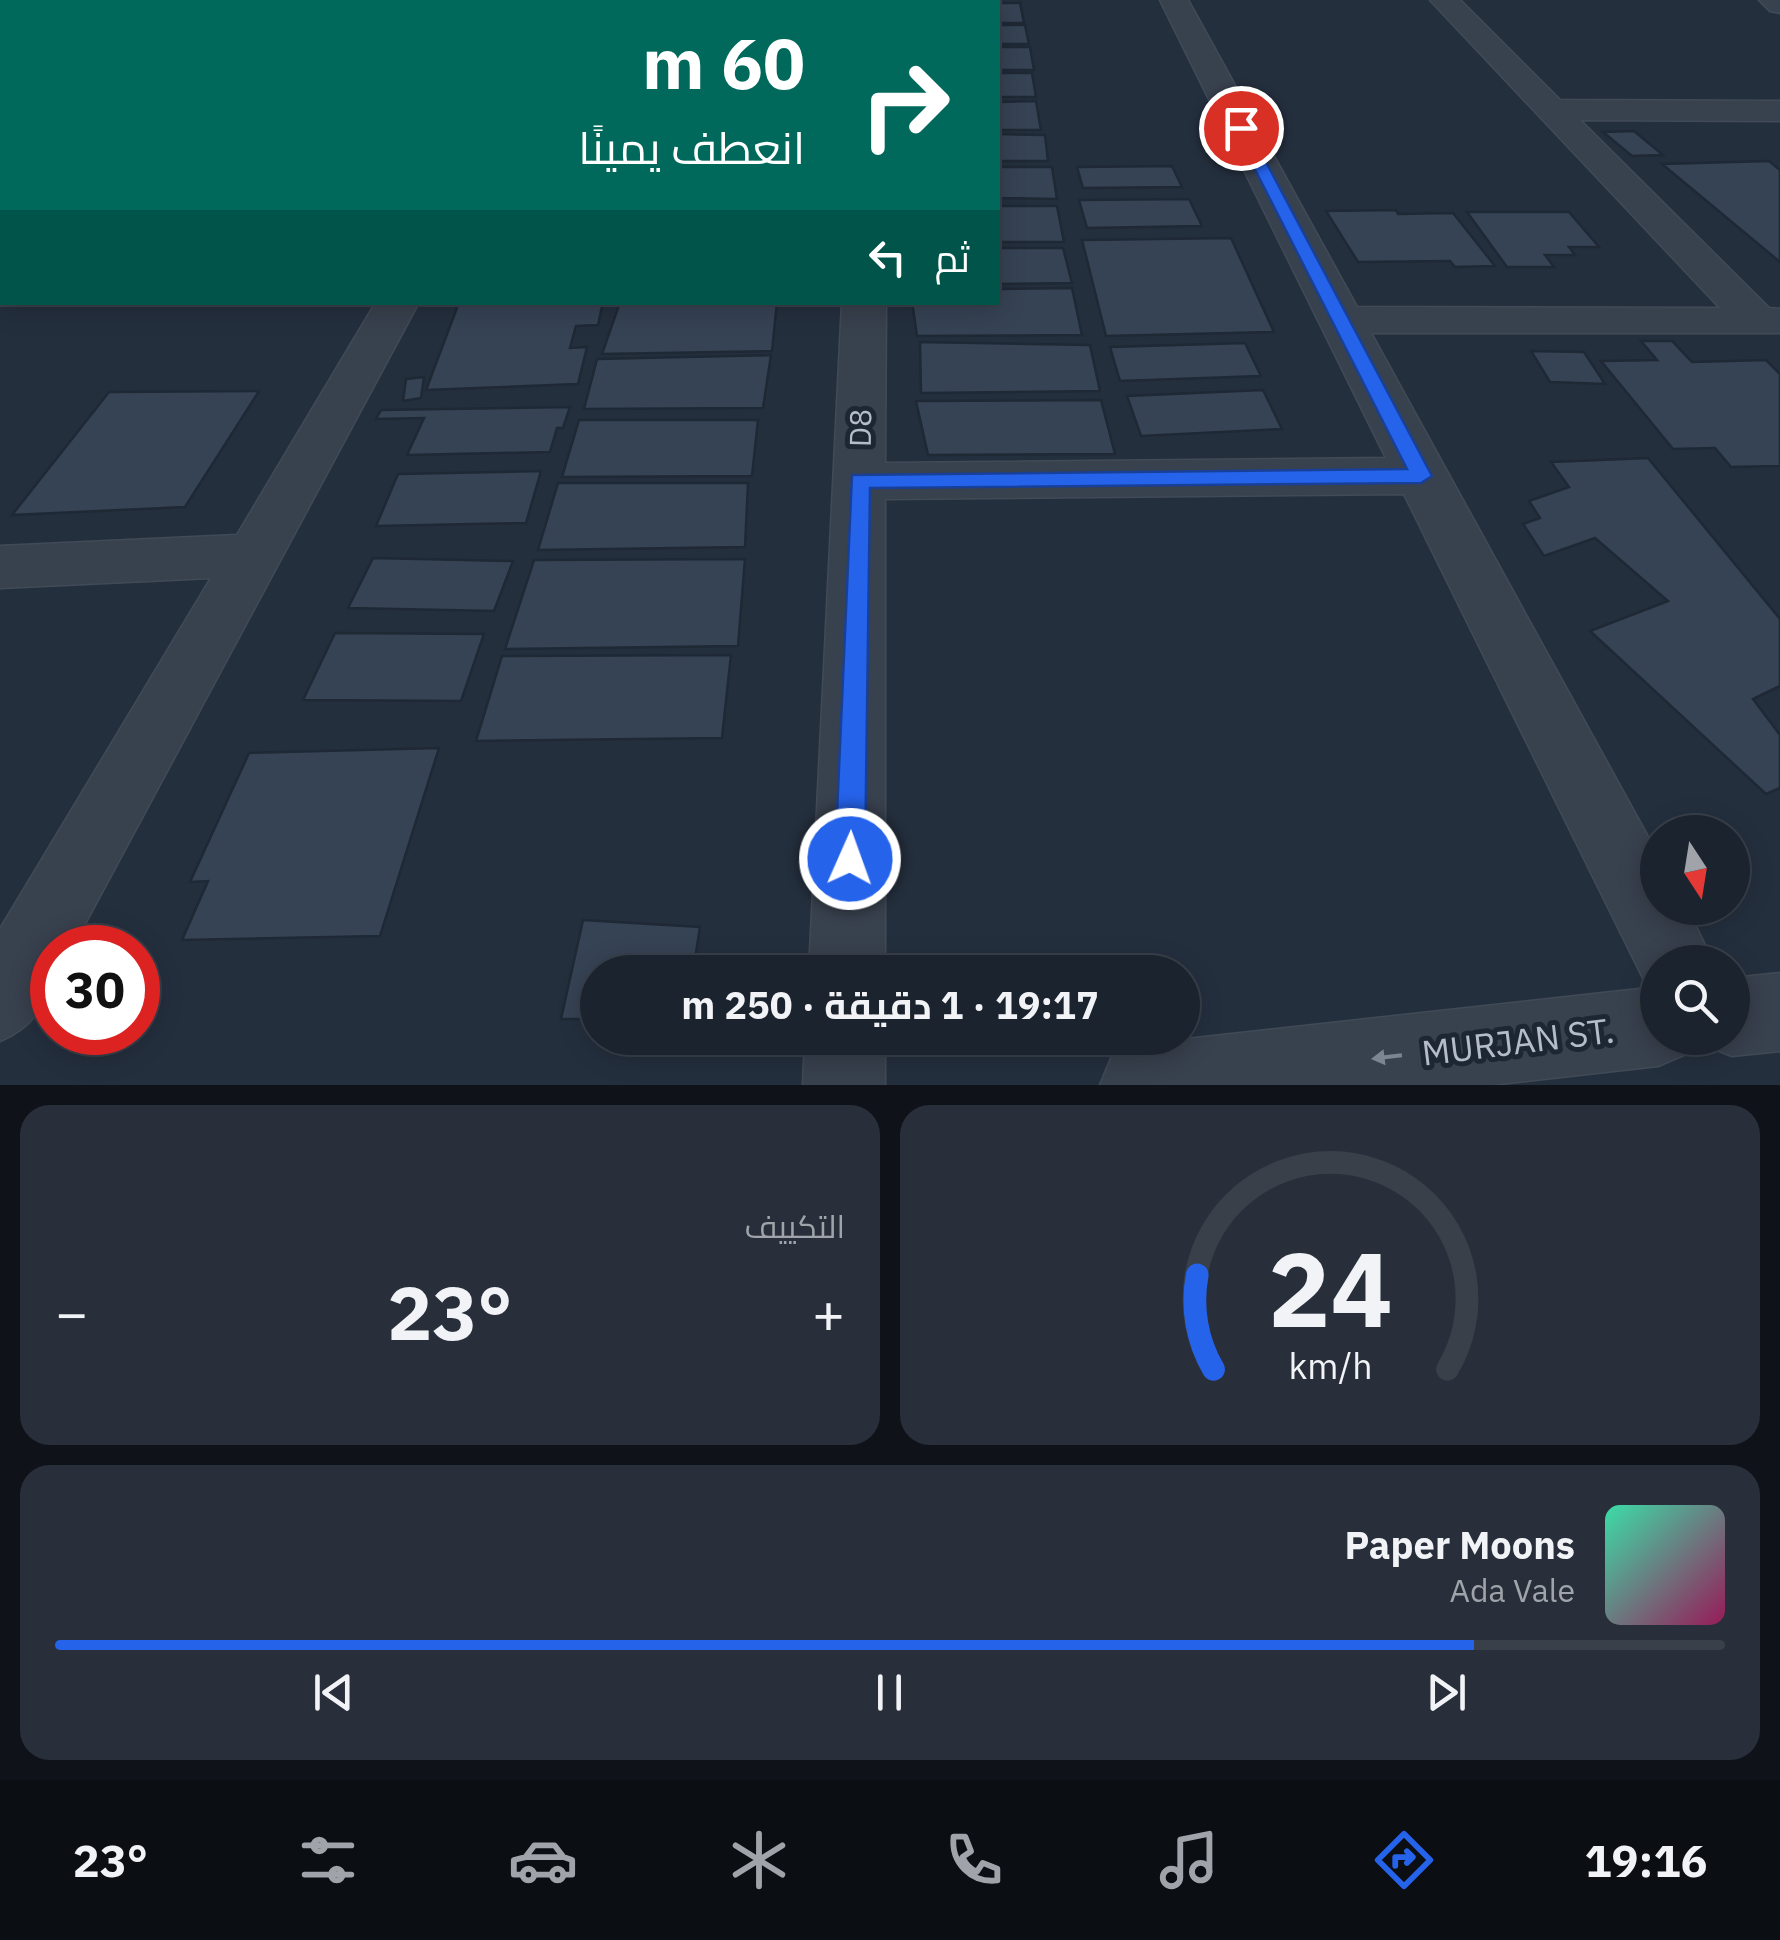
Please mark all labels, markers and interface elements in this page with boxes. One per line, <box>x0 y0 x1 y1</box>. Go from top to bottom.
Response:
text: 60 m <box>642 17 805 108</box>
icon: right <box>840 40 970 170</box>
pin <box>1199 86 1284 171</box>
icon: arrive <box>1214 101 1269 156</box>
text: انعطف يمينًا <box>578 118 805 176</box>
icon: left <box>860 230 915 285</box>
text: ثم <box>935 233 970 282</box>
street label: D8 <box>840 409 879 447</box>
position arrow <box>798 807 902 911</box>
north arrow <box>1640 815 1750 925</box>
map controls <box>1640 815 1750 1055</box>
speed limit sign: 30 <box>30 925 160 1055</box>
button: search <box>1640 945 1750 1055</box>
text: 19:17 · 1 دقيقة · 250 m <box>681 980 1099 1029</box>
street label: MURJAN ST. <box>1419 1006 1617 1076</box>
one-way arrow <box>1370 1049 1402 1065</box>
text: التكييف <box>745 1205 845 1247</box>
text: 24 <box>1268 1220 1392 1356</box>
text: 23° <box>387 1263 513 1361</box>
text: − <box>55 1277 88 1348</box>
text: + <box>812 1277 845 1348</box>
text: km/h <box>1288 1342 1372 1389</box>
text: Paper Moons <box>1344 1520 1575 1569</box>
text: Ada Vale <box>1449 1569 1575 1611</box>
icon: previous <box>306 1665 361 1720</box>
icon: pause <box>862 1665 917 1720</box>
icon: next <box>1419 1665 1474 1720</box>
icon: filters <box>293 1825 363 1895</box>
icon: car <box>508 1825 578 1895</box>
icon: climate <box>724 1825 794 1895</box>
icon: phone <box>939 1825 1009 1895</box>
icon: music <box>1154 1825 1224 1895</box>
icon: directions <box>1369 1825 1439 1895</box>
text: 23° <box>73 1831 148 1889</box>
text: 19:16 <box>1585 1831 1707 1889</box>

